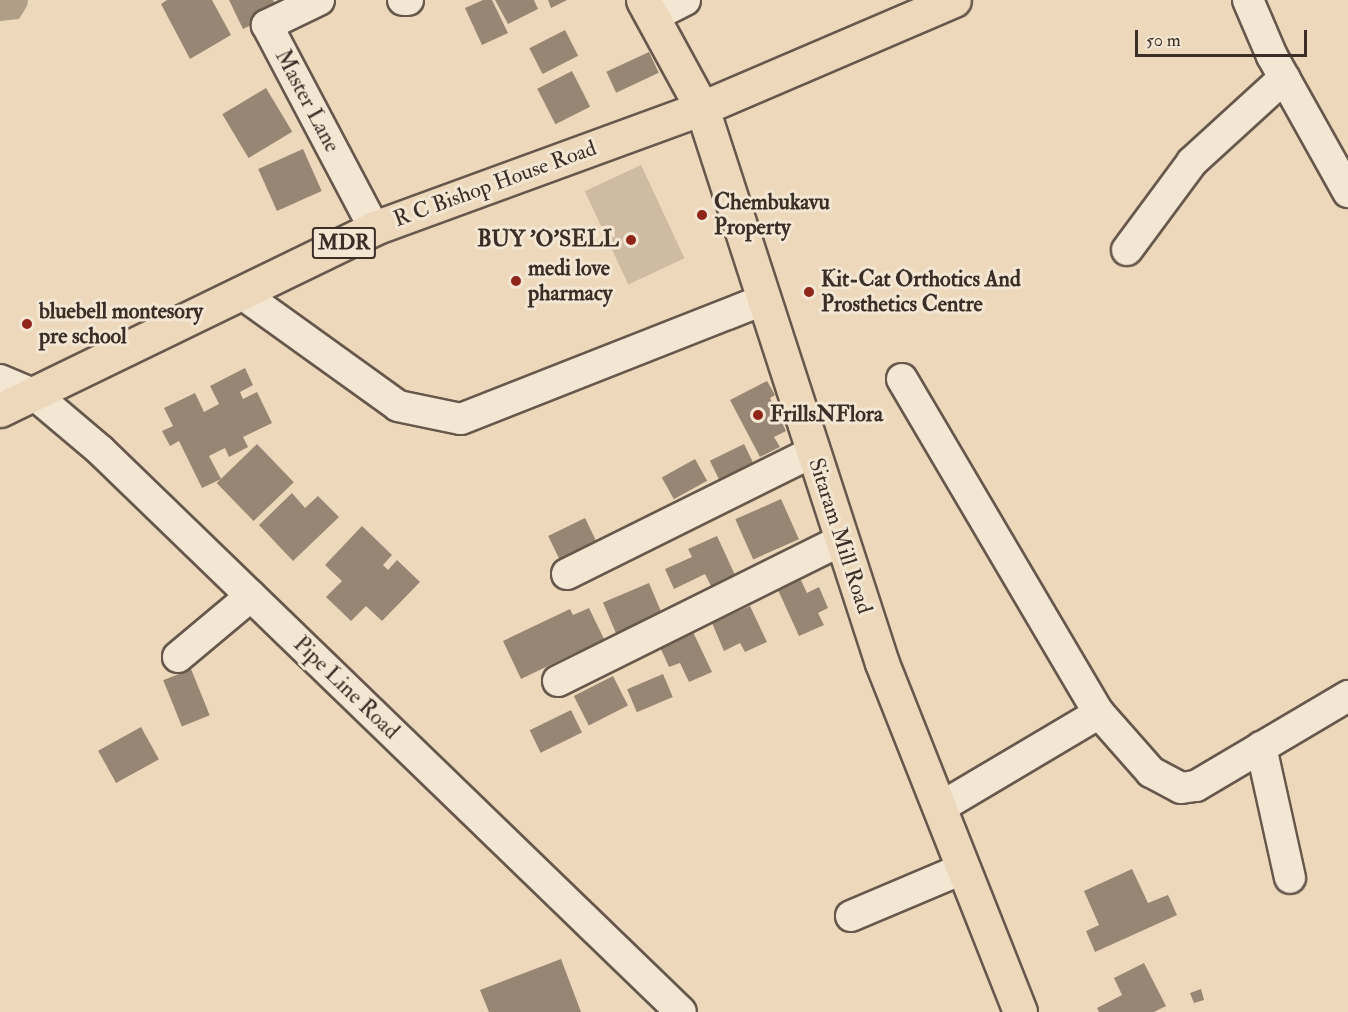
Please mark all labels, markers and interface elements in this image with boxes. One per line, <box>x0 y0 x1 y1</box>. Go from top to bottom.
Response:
scale bar <box>1138 18 1310 56</box>
text: 50 m <box>1146 29 1181 52</box>
street label: Master Lane <box>269 45 345 157</box>
street label: R C Bishop House Road <box>390 135 600 233</box>
place label: Chembukavu Property <box>714 189 830 240</box>
marker: Chembukavu Property <box>695 208 709 222</box>
road number: MDR <box>311 225 377 261</box>
place label: BUY 'O'SELL <box>477 227 619 253</box>
marker: BUY 'O'SELL <box>624 233 638 247</box>
place label: medi love pharmacy <box>528 255 612 306</box>
place label: Kit-Cat Orthotics And Prosthetics Centre <box>821 266 1021 318</box>
marker: medi love pharmacy <box>509 274 523 288</box>
marker: Kit-Cat Orthotics And Prosthetics Centre <box>802 285 816 299</box>
place label: bluebell montesory pre school <box>39 298 203 350</box>
marker: bluebell montesory pre school <box>20 317 34 331</box>
place label: FrillsNFlora <box>770 402 883 428</box>
marker: FrillsNFlora <box>751 408 765 422</box>
street label: Sitaram Mill Road <box>802 455 878 617</box>
street label: Pipe Line Road <box>288 631 404 745</box>

